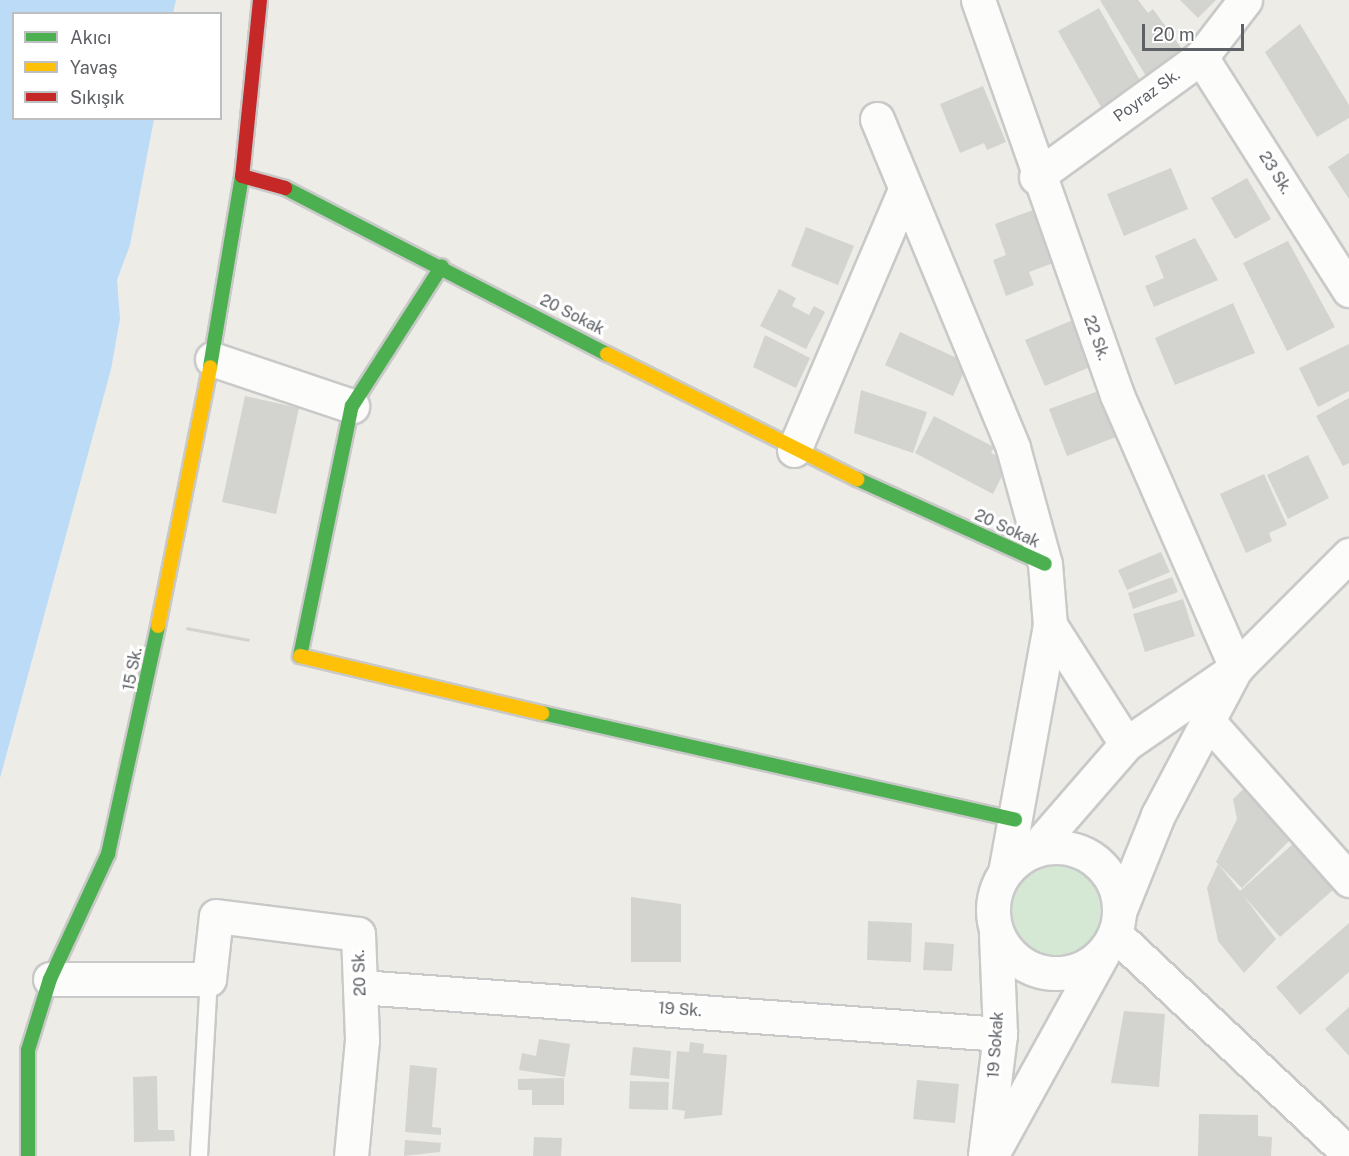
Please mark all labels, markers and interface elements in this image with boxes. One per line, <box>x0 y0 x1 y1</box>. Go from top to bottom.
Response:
legend <box>12 12 222 120</box>
scale bar <box>1145 12 1247 50</box>
text: 20 m <box>1153 24 1195 45</box>
text: Akıcı <box>70 27 111 48</box>
text: Yavaş <box>70 57 117 78</box>
street label: Poyraz Sk. <box>1110 66 1184 126</box>
text: Sıkışık <box>70 87 125 108</box>
street label: 23 Sk. <box>1254 148 1296 198</box>
street label: 20 Sokak <box>537 291 607 339</box>
street label: 22 Sk. <box>1079 313 1113 363</box>
street label: 20 Sokak <box>971 506 1043 552</box>
street label: 15 Sk. <box>119 646 147 692</box>
street label: 20 Sk. <box>350 949 370 997</box>
street label: 19 Sk. <box>658 999 702 1021</box>
street label: 19 Sokak <box>984 1011 1008 1079</box>

